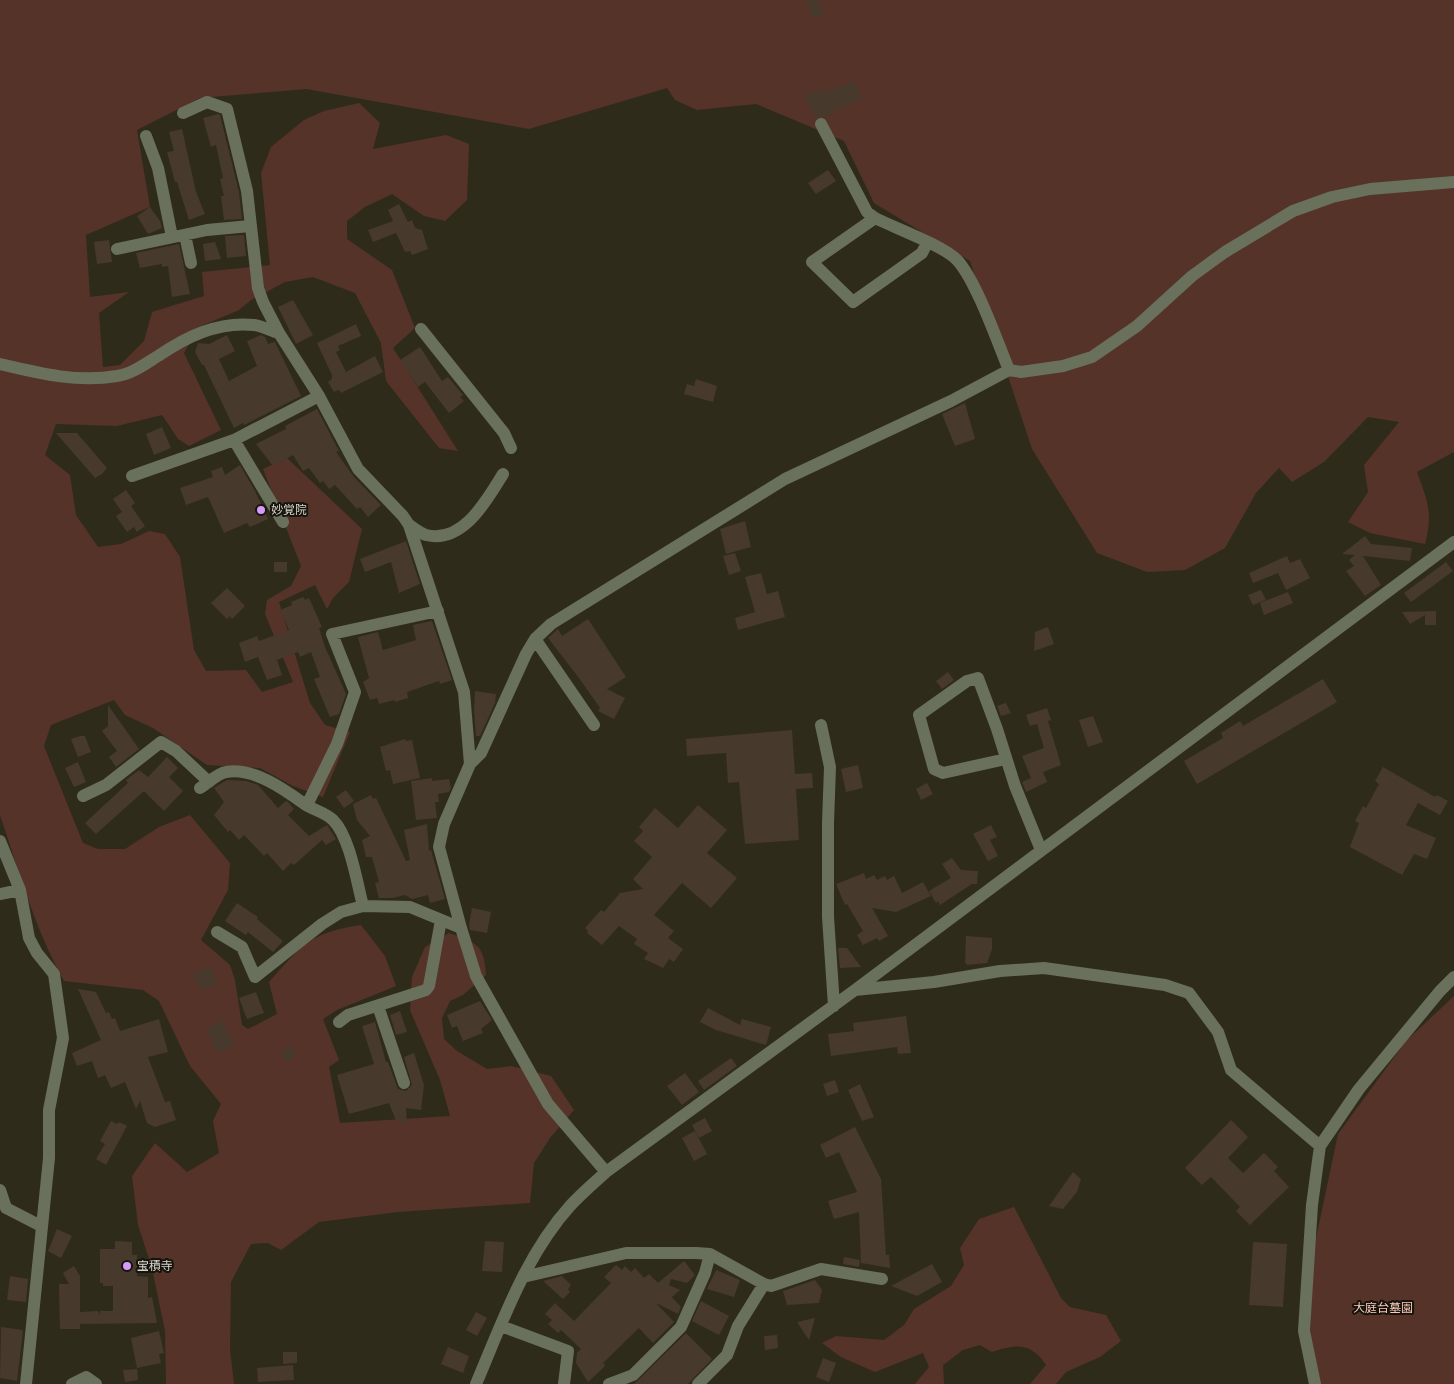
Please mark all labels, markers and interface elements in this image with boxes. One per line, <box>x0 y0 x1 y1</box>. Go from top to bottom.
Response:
place label: 妙覚院 <box>271 503 307 517</box>
marker: 妙覚院 <box>255 504 267 516</box>
place label: 宝積寺 <box>137 1259 173 1273</box>
marker: 宝積寺 <box>121 1260 133 1272</box>
park label: 大庭台墓園 <box>1353 1301 1413 1315</box>

